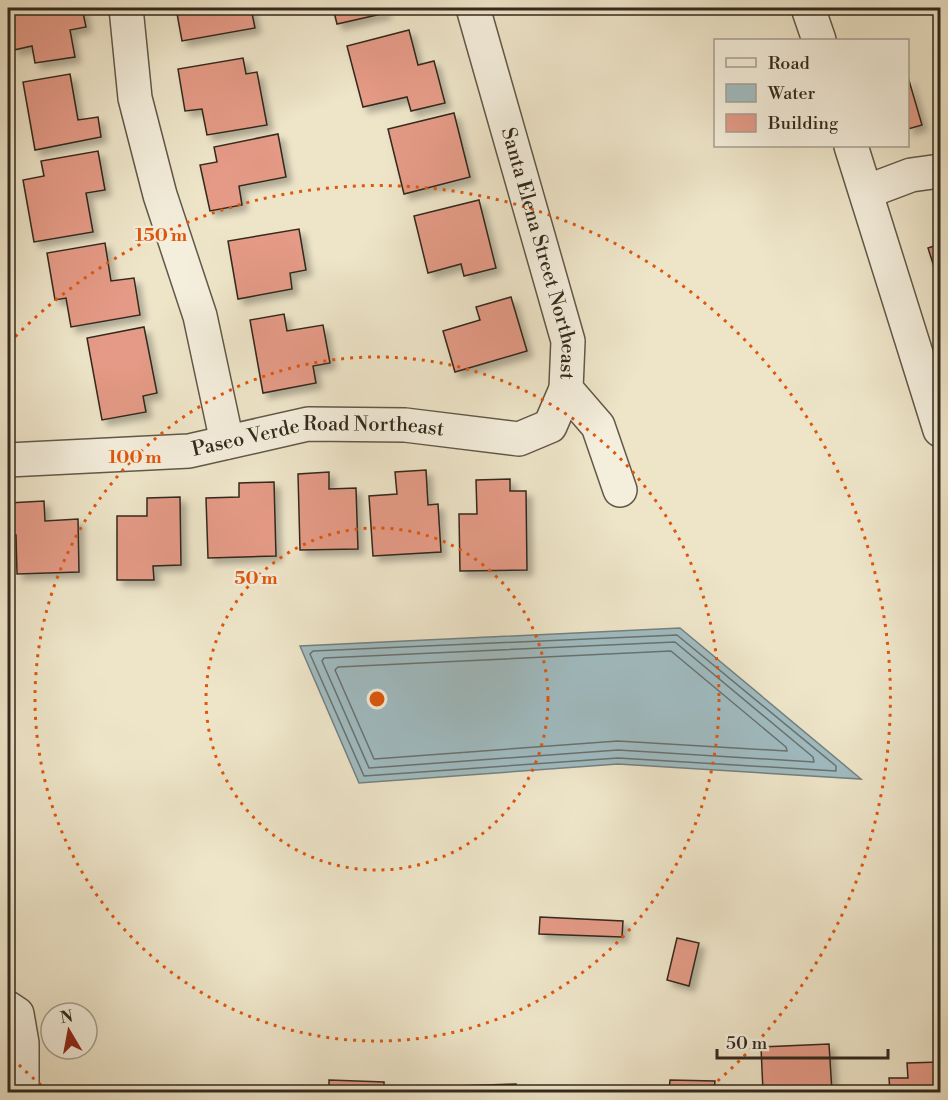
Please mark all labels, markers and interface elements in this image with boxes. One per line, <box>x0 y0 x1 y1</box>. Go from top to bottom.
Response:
legend <box>714 39 909 147</box>
text: Road <box>768 52 811 75</box>
text: Water <box>767 82 816 105</box>
text: Building <box>767 112 839 135</box>
street label: Santa Elena Street Northeast <box>495 125 581 380</box>
text: 150 m <box>135 224 188 247</box>
street label: Paseo Verde Road Northeast <box>189 411 445 462</box>
text: 100 m <box>108 446 162 469</box>
text: 50 m <box>234 567 278 590</box>
centre of rings <box>367 689 387 709</box>
north arrow <box>39 1001 99 1061</box>
text: N <box>59 1006 75 1028</box>
scale bar <box>717 1022 888 1060</box>
text: 50 m <box>726 1032 768 1055</box>

